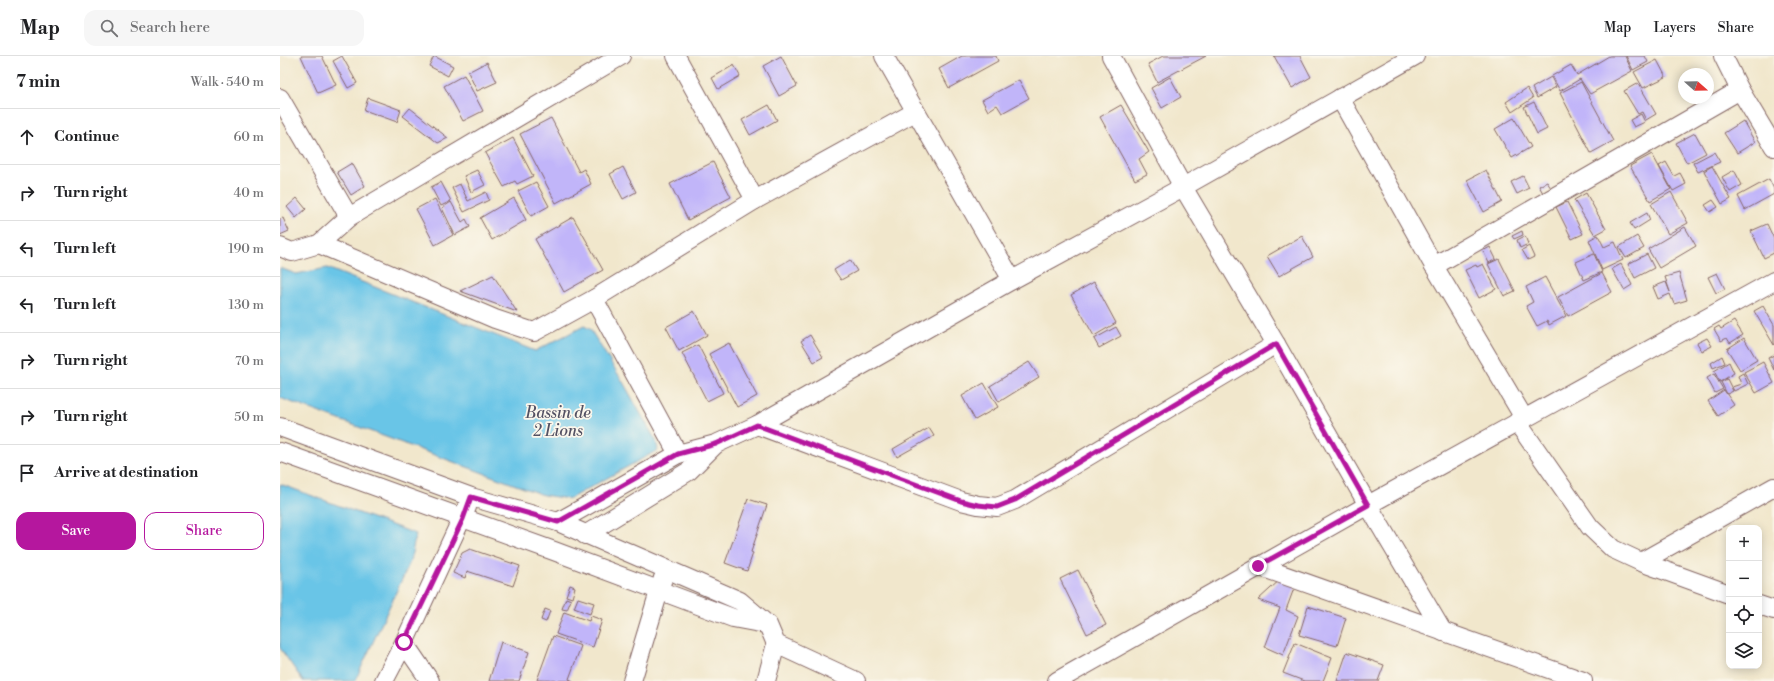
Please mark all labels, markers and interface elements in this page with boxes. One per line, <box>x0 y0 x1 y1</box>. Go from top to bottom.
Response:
search box <box>84 10 364 46</box>
text: Map <box>20 16 60 40</box>
icon: search <box>98 17 120 39</box>
text: Search here <box>130 18 210 37</box>
text: Map <box>1604 19 1631 37</box>
text: Layers <box>1653 19 1696 37</box>
text: Share <box>1718 19 1754 37</box>
north arrow <box>1678 68 1714 104</box>
text: 7 min <box>16 71 60 93</box>
text: Walk · 540 m <box>190 74 264 90</box>
icon: ahead <box>16 126 38 148</box>
text: Continue <box>54 127 119 146</box>
text: 60 m <box>233 129 264 145</box>
icon: right <box>16 182 38 204</box>
text: Turn right <box>54 183 128 202</box>
text: 40 m <box>234 185 264 201</box>
icon: left <box>16 238 38 260</box>
text: Turn left <box>54 239 116 258</box>
text: 190 m <box>228 241 264 257</box>
icon: left <box>16 294 38 316</box>
text: Turn left <box>54 295 116 314</box>
text: 130 m <box>229 297 264 313</box>
icon: right <box>16 350 38 372</box>
text: Turn right <box>54 351 128 370</box>
text: 70 m <box>235 353 264 369</box>
water label: Bassin de 2 Lions <box>524 403 591 441</box>
icon: right <box>16 406 38 428</box>
text: Turn right <box>54 407 128 426</box>
text: 50 m <box>234 409 264 425</box>
icon: arrive <box>16 462 38 484</box>
text: Arrive at destination <box>54 463 198 482</box>
button: Save <box>16 512 136 550</box>
button: Share <box>144 512 264 550</box>
map controls <box>1726 525 1762 669</box>
button: + <box>1726 525 1762 561</box>
route end <box>1249 557 1267 575</box>
button: − <box>1726 561 1762 597</box>
button: locate <box>1726 597 1762 633</box>
route start <box>395 633 413 651</box>
button: layers <box>1726 633 1762 669</box>

